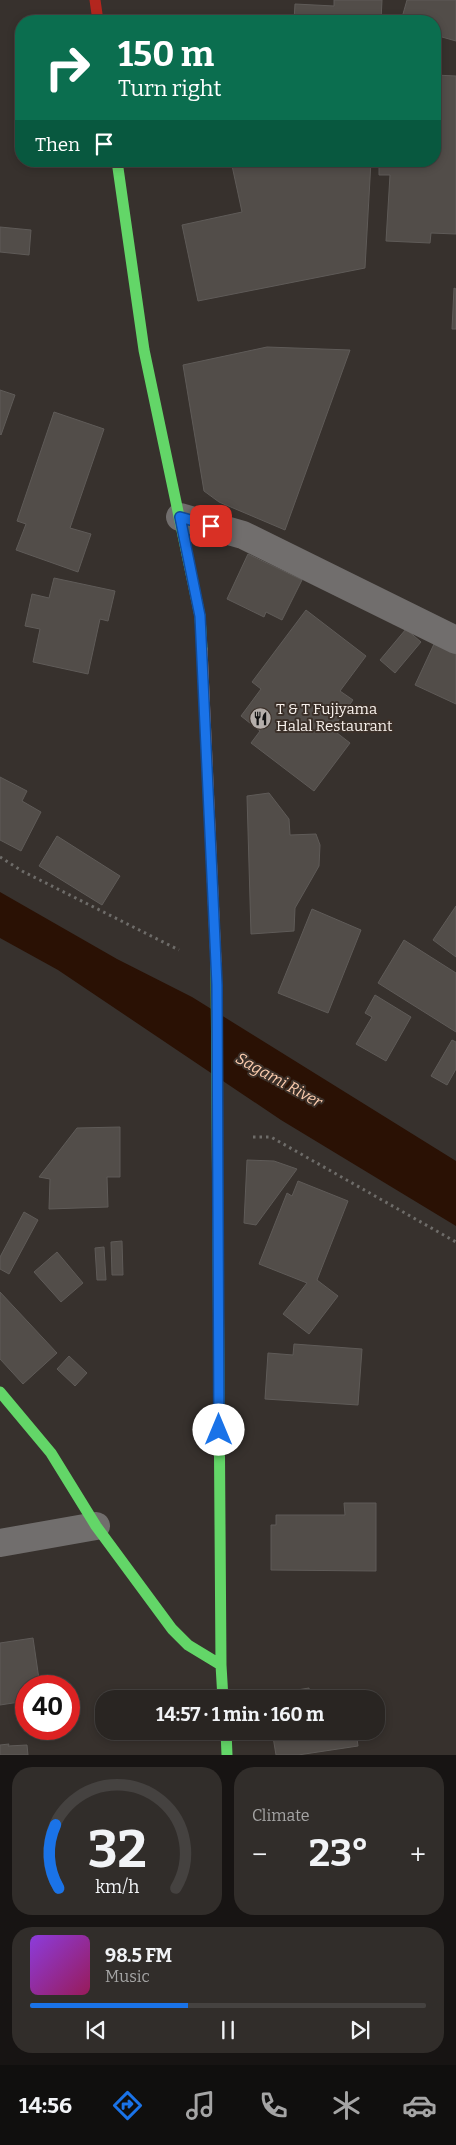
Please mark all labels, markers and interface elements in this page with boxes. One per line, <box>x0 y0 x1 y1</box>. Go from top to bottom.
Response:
text: 150 m <box>118 33 214 75</box>
icon: right <box>35 35 100 100</box>
text: Turn right <box>118 75 221 102</box>
icon: arrive <box>90 130 118 158</box>
text: Then <box>35 133 80 156</box>
pin <box>190 505 232 547</box>
icon: arrive <box>197 512 225 540</box>
place label: T & T Fujiyama Halal Restaurant <box>276 700 393 735</box>
restaurant icon: T & T Fujiyama Halal Restaurant <box>248 706 272 730</box>
water label: Sagami River <box>233 1048 327 1112</box>
position arrow <box>192 1403 244 1455</box>
speed limit sign: 40 <box>15 1675 80 1740</box>
text: 14:57 · 1 min · 160 m <box>156 1703 324 1726</box>
text: Climate <box>252 1806 310 1825</box>
text: 32 <box>87 1818 147 1881</box>
text: 23° <box>309 1830 369 1876</box>
text: − <box>252 1838 267 1871</box>
text: + <box>410 1838 426 1871</box>
text: km/h <box>95 1876 139 1898</box>
text: 98.5 FM <box>105 1944 172 1967</box>
text: Music <box>105 1967 150 1986</box>
icon: previous <box>82 2016 110 2044</box>
icon: pause <box>214 2016 242 2044</box>
icon: next <box>346 2016 374 2044</box>
icon: directions <box>110 2088 145 2123</box>
icon: music <box>183 2088 218 2123</box>
icon: phone <box>256 2088 291 2123</box>
icon: climate <box>329 2088 364 2123</box>
icon: car <box>402 2088 437 2123</box>
text: 14:56 <box>19 2092 72 2119</box>

